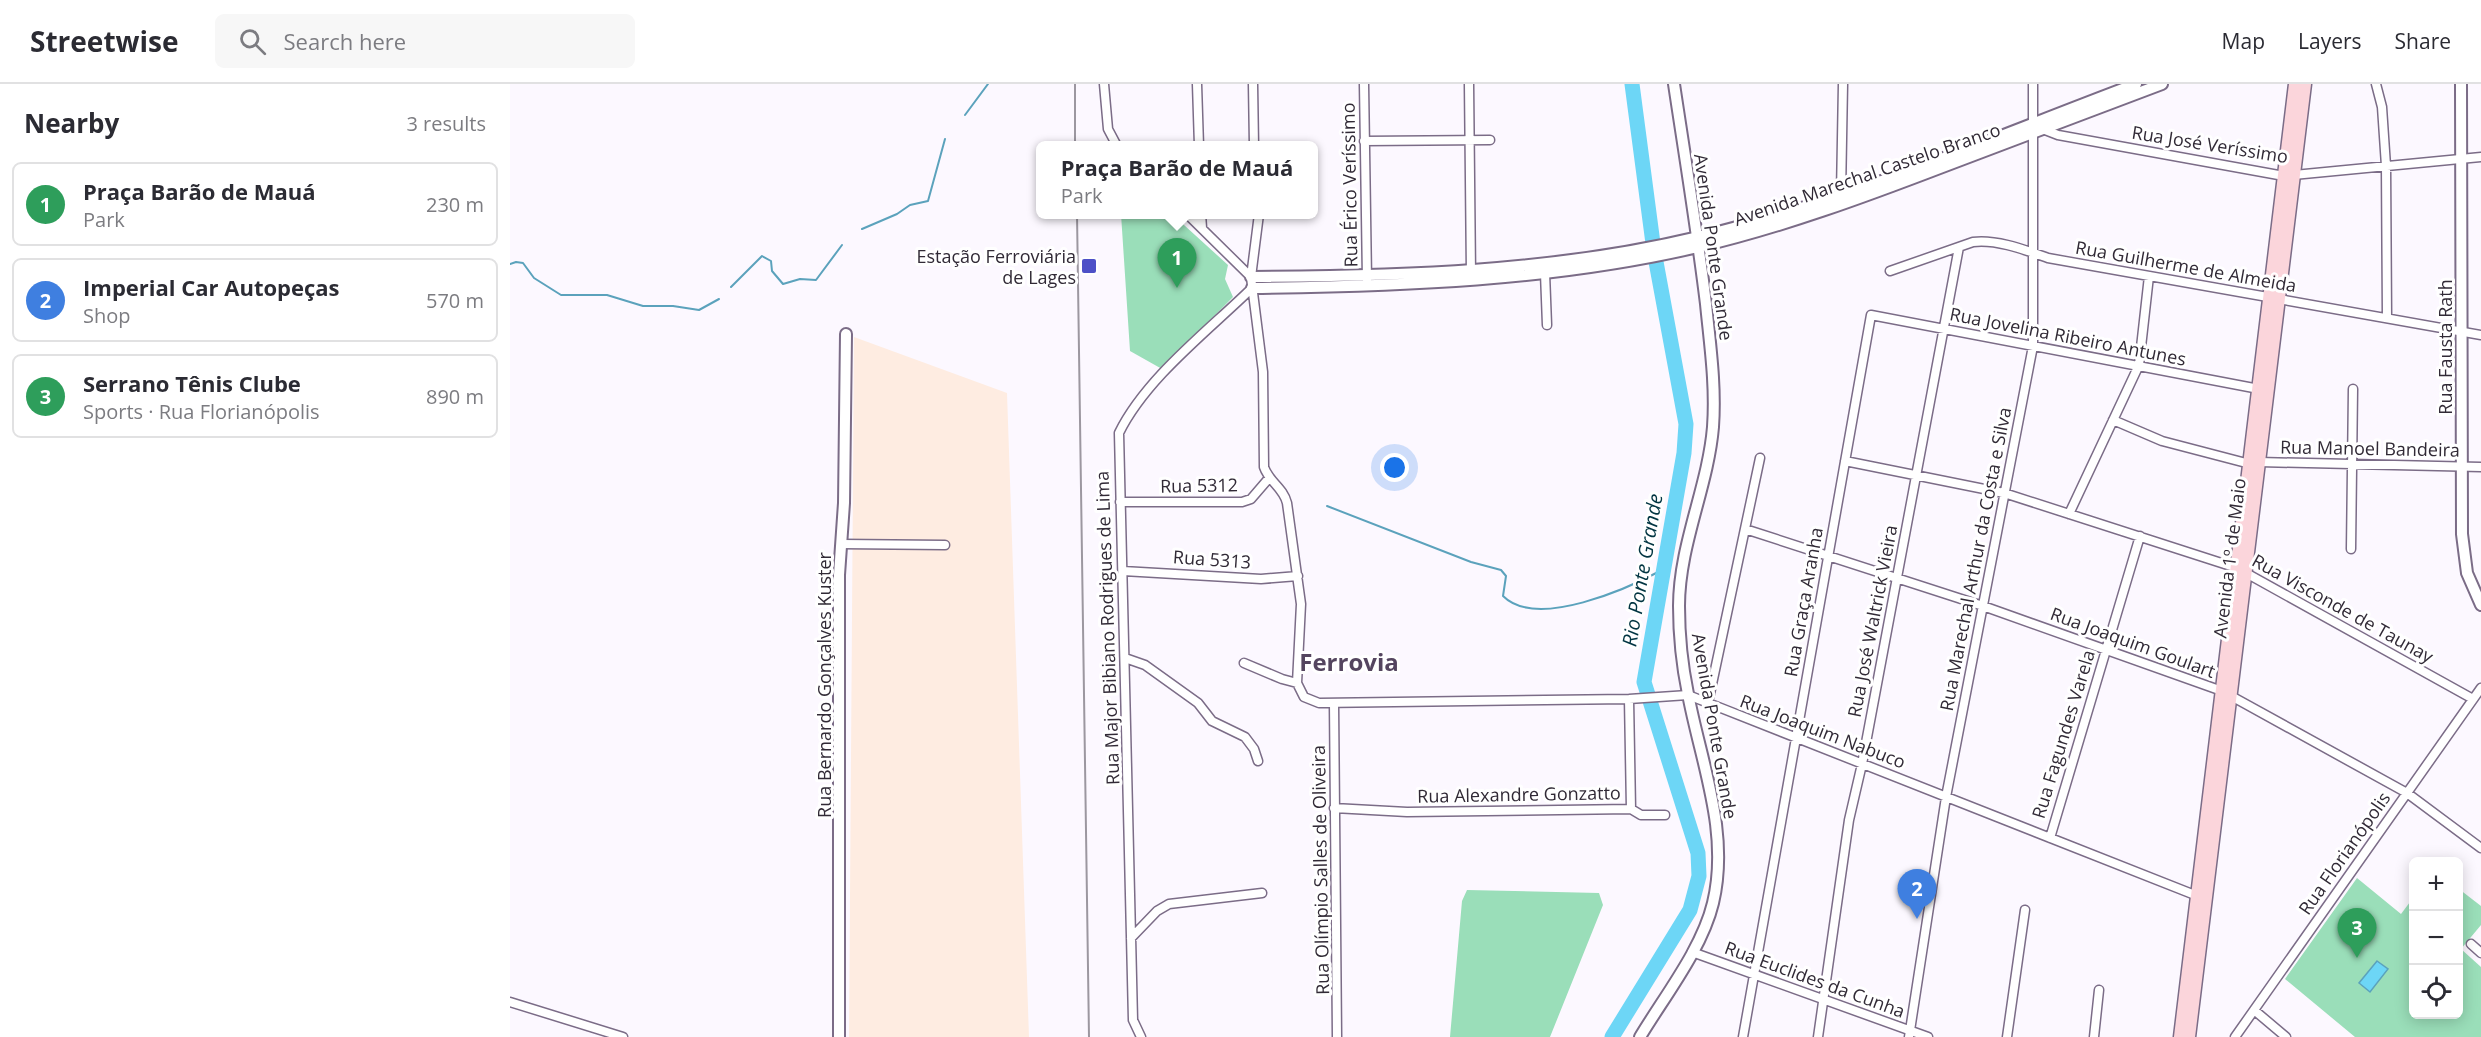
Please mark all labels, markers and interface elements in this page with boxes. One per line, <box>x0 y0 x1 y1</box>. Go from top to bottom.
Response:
search box <box>215 14 635 68</box>
text: Streetwise <box>30 22 179 60</box>
icon: search <box>236 25 269 58</box>
text: Search here <box>284 26 406 56</box>
text: Map <box>2222 27 2265 55</box>
text: Layers <box>2298 27 2362 55</box>
text: Share <box>2395 27 2451 55</box>
street label: Rua Érico Veríssimo <box>1336 102 1362 268</box>
text: Nearby <box>24 105 119 141</box>
text: 3 results <box>406 110 486 137</box>
street label: Avenida Marechal Castelo Branco <box>1731 117 2003 231</box>
street label: Rua José Veríssimo <box>2130 120 2290 168</box>
popup <box>1036 141 1318 219</box>
text: Praça Barão de Mauá <box>1061 152 1293 182</box>
street label: Avenida Ponte Grande <box>1689 152 1739 342</box>
text: Praça Barão de Mauá <box>83 176 316 206</box>
text: Park <box>1061 182 1103 209</box>
text: 1 <box>40 191 51 218</box>
text: 230 m <box>426 191 484 218</box>
text: Park <box>83 206 125 233</box>
street label: Rua Guilherme de Almeida <box>2074 235 2298 297</box>
pin: 1 <box>1158 238 1196 288</box>
place label: Estação Ferroviária de Lages <box>916 244 1076 289</box>
marker: Estação Ferroviária de Lages <box>1080 257 1098 275</box>
text: Imperial Car Autopeças <box>83 272 340 302</box>
street label: Rua Fausta Rath <box>2433 279 2457 415</box>
text: 2 <box>40 287 51 314</box>
text: 570 m <box>426 287 484 314</box>
street label: Rua Jovelina Ribeiro Antunes <box>1948 301 2188 371</box>
text: Shop <box>83 302 131 329</box>
text: Serrano Tênis Clube <box>83 368 301 398</box>
text: 3 <box>40 383 51 410</box>
text: 890 m <box>426 383 484 410</box>
text: Sports · Rua Florianópolis <box>83 398 320 425</box>
street label: Rua Marechal Arthur da Costa e Silva <box>1934 405 2016 713</box>
street label: Rua Manoel Bandeira <box>2280 434 2460 462</box>
your location <box>1380 453 1409 482</box>
street label: Rua Major Bibiano Rodrigues de Lima <box>1090 471 1124 785</box>
street label: Rua 5312 <box>1160 472 1238 498</box>
street label: Avenida 1º de Maio <box>2207 477 2251 639</box>
water label: Rio Ponte Grande <box>1615 491 1669 648</box>
street label: Rua José Waltrick Vieira <box>1842 523 1902 719</box>
street label: Rua Graça Aranha <box>1778 525 1828 679</box>
street label: Rua 5313 <box>1172 544 1252 574</box>
street label: Rua Visconde de Taunay <box>2248 548 2439 668</box>
street label: Rua Bernardo Gonçalves Kuster <box>812 551 836 818</box>
street label: Rua Joaquim Goulart <box>2047 601 2219 683</box>
street label: Avenida Ponte Grande <box>1687 631 1743 821</box>
district label: Ferrovia <box>1299 645 1399 678</box>
street label: Rua Fagundes Varela <box>2026 647 2100 821</box>
street label: Rua Joaquim Nabuco <box>1737 688 1909 774</box>
street label: Rua Olímpio Salles de Oliveira <box>1306 745 1334 995</box>
street label: Rua Alexandre Gonzatto <box>1417 780 1621 808</box>
street label: Rua Florianópolis <box>2293 787 2395 919</box>
map controls <box>2409 857 2463 1019</box>
button: + <box>2409 857 2463 911</box>
pin: 2 <box>1898 870 1936 919</box>
pin: 3 <box>2338 908 2376 958</box>
button: − <box>2409 911 2463 965</box>
street label: Rua Euclides da Cunha <box>1722 935 1908 1023</box>
button: locate <box>2409 965 2463 1019</box>

